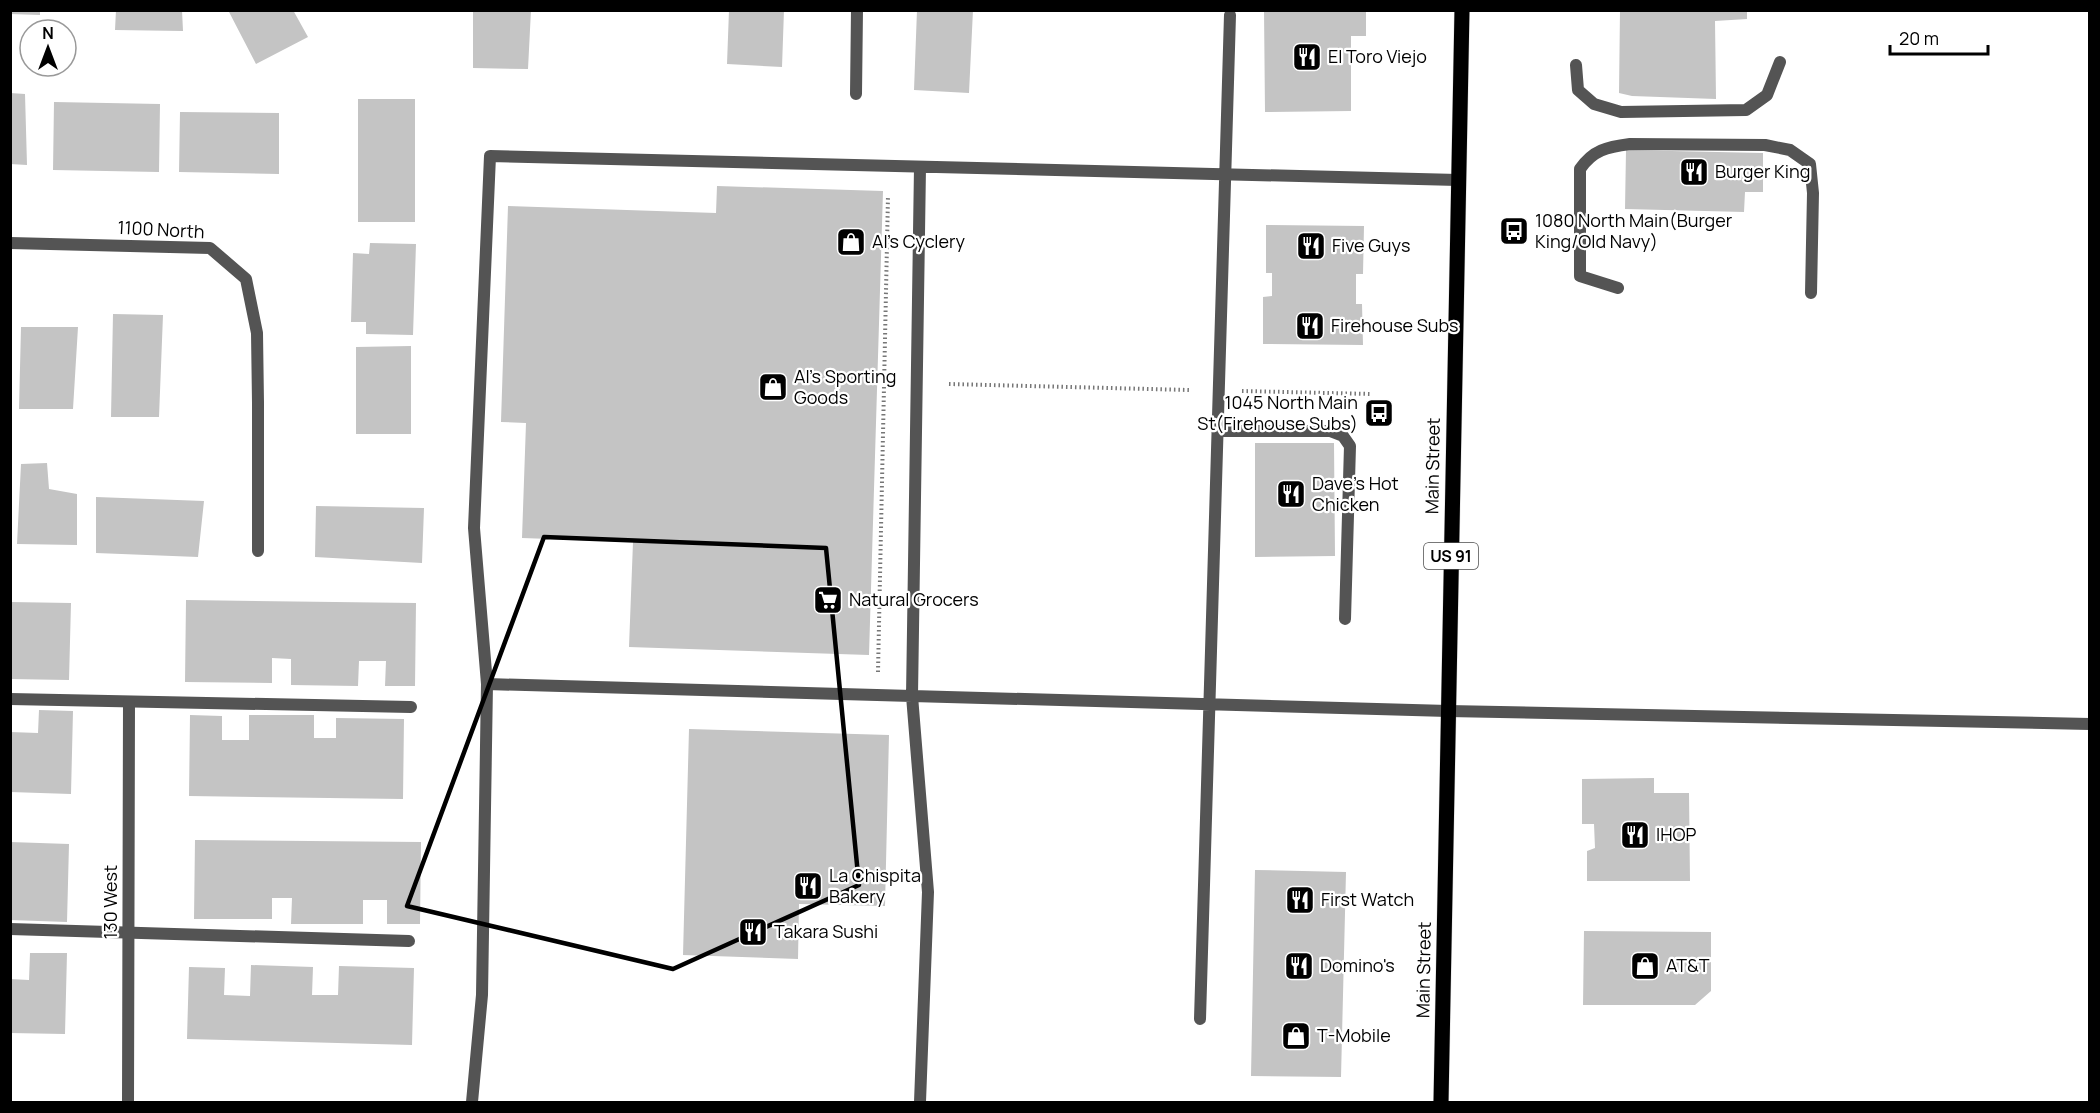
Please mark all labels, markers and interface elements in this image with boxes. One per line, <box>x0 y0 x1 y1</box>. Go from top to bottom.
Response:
north arrow <box>18 18 78 78</box>
scale bar <box>1890 18 1988 56</box>
text: N <box>42 22 54 44</box>
text: 20 m <box>1899 26 1939 50</box>
restaurant icon: El Toro Viejo <box>1291 41 1323 73</box>
place label: El Toro Viejo <box>1328 44 1427 68</box>
restaurant icon: Burger King <box>1678 156 1710 188</box>
place label: Burger King <box>1715 159 1810 183</box>
place label: 1080 North Main(Burger King/Old Navy) <box>1535 208 1733 253</box>
street label: 1100 North <box>117 215 205 243</box>
bus stop icon: 1080 North Main(Burger King/Old Navy) <box>1498 215 1530 247</box>
shop icon: Al's Cyclery <box>835 226 867 258</box>
place label: Al's Cyclery <box>872 229 965 253</box>
restaurant icon: Five Guys <box>1295 230 1327 262</box>
place label: Five Guys <box>1332 233 1411 257</box>
restaurant icon: Firehouse Subs <box>1294 310 1326 342</box>
place label: Firehouse Subs <box>1331 313 1459 337</box>
place label: Al's Sporting Goods <box>794 364 896 409</box>
shop icon: Al's Sporting Goods <box>757 371 789 403</box>
place label: 1045 North Main St(Firehouse Subs) <box>1197 390 1358 435</box>
bus stop icon: 1045 North Main St(Firehouse Subs) <box>1363 397 1395 429</box>
street label: Main Street <box>1419 418 1445 514</box>
place label: Dave's Hot Chicken <box>1312 471 1399 516</box>
restaurant icon: Dave's Hot Chicken <box>1275 478 1307 510</box>
road number: US 91 <box>1424 543 1478 569</box>
supermarket icon: Natural Grocers <box>812 584 844 616</box>
place label: Natural Grocers <box>849 587 979 611</box>
restaurant icon: IHOP <box>1619 819 1651 851</box>
place label: IHOP <box>1656 822 1697 846</box>
place label: La Chispita Bakery <box>829 863 921 908</box>
street label: 130 West <box>98 865 122 939</box>
restaurant icon: La Chispita Bakery <box>792 870 824 902</box>
restaurant icon: First Watch <box>1284 884 1316 916</box>
place label: First Watch <box>1321 887 1414 911</box>
restaurant icon: Takara Sushi <box>737 916 769 948</box>
place label: Takara Sushi <box>774 919 878 943</box>
street label: Main Street <box>1410 922 1436 1018</box>
restaurant icon: Domino's <box>1283 950 1315 982</box>
shop icon: AT&T <box>1629 950 1661 982</box>
place label: Domino's <box>1320 953 1395 977</box>
place label: AT&T <box>1666 953 1710 977</box>
shop icon: T-Mobile <box>1280 1020 1312 1052</box>
place label: T-Mobile <box>1317 1023 1391 1047</box>

